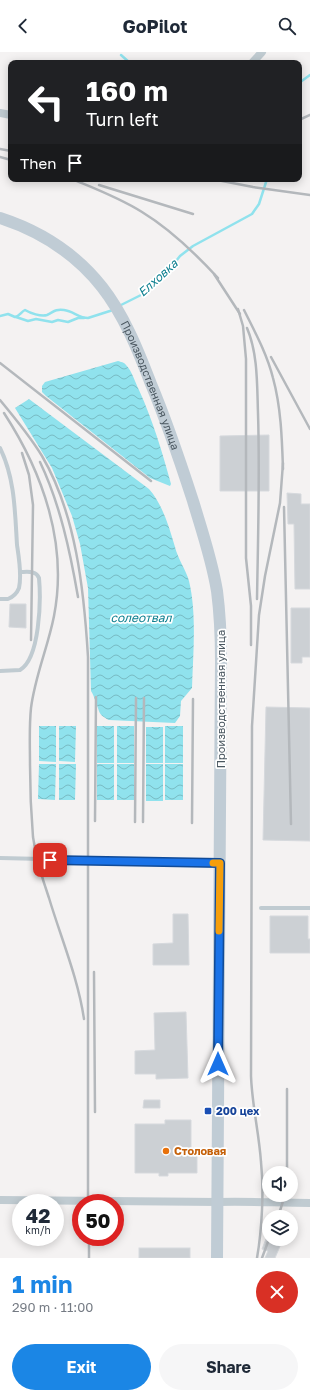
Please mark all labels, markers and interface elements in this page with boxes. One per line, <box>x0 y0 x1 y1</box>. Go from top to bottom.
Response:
icon: back <box>12 15 34 37</box>
text: GoPilot <box>123 15 187 37</box>
icon: search <box>276 15 298 37</box>
text: 160 m <box>86 74 168 107</box>
icon: left <box>20 76 72 128</box>
text: Turn left <box>86 108 159 130</box>
icon: arrive <box>64 152 86 174</box>
text: Then <box>20 154 56 172</box>
water label: Елховка <box>135 255 182 299</box>
street label: Производственная улица <box>119 318 182 452</box>
water label: солеотвал <box>110 610 173 625</box>
street label: Производственная улица <box>214 630 227 768</box>
pin <box>33 843 67 877</box>
icon: arrive <box>39 849 61 871</box>
position arrow <box>197 1043 239 1085</box>
place label: 200 цех <box>216 1104 260 1117</box>
marker: 200 цех <box>203 1106 213 1116</box>
place label: Cтоловая <box>174 1144 226 1157</box>
marker: Cтоловая <box>161 1146 171 1156</box>
map controls <box>262 1166 298 1246</box>
button: sound <box>262 1166 298 1202</box>
speed limit sign: 50 <box>72 1194 124 1246</box>
text: 42 <box>26 1203 50 1227</box>
button: layers <box>262 1210 298 1246</box>
text: km/h <box>25 1224 51 1236</box>
text: 1 min <box>12 1269 72 1298</box>
button: close <box>256 1271 298 1313</box>
text: 290 m · 11:00 <box>12 1299 93 1315</box>
button: Exit <box>12 1344 151 1390</box>
button: Share <box>159 1344 298 1390</box>

